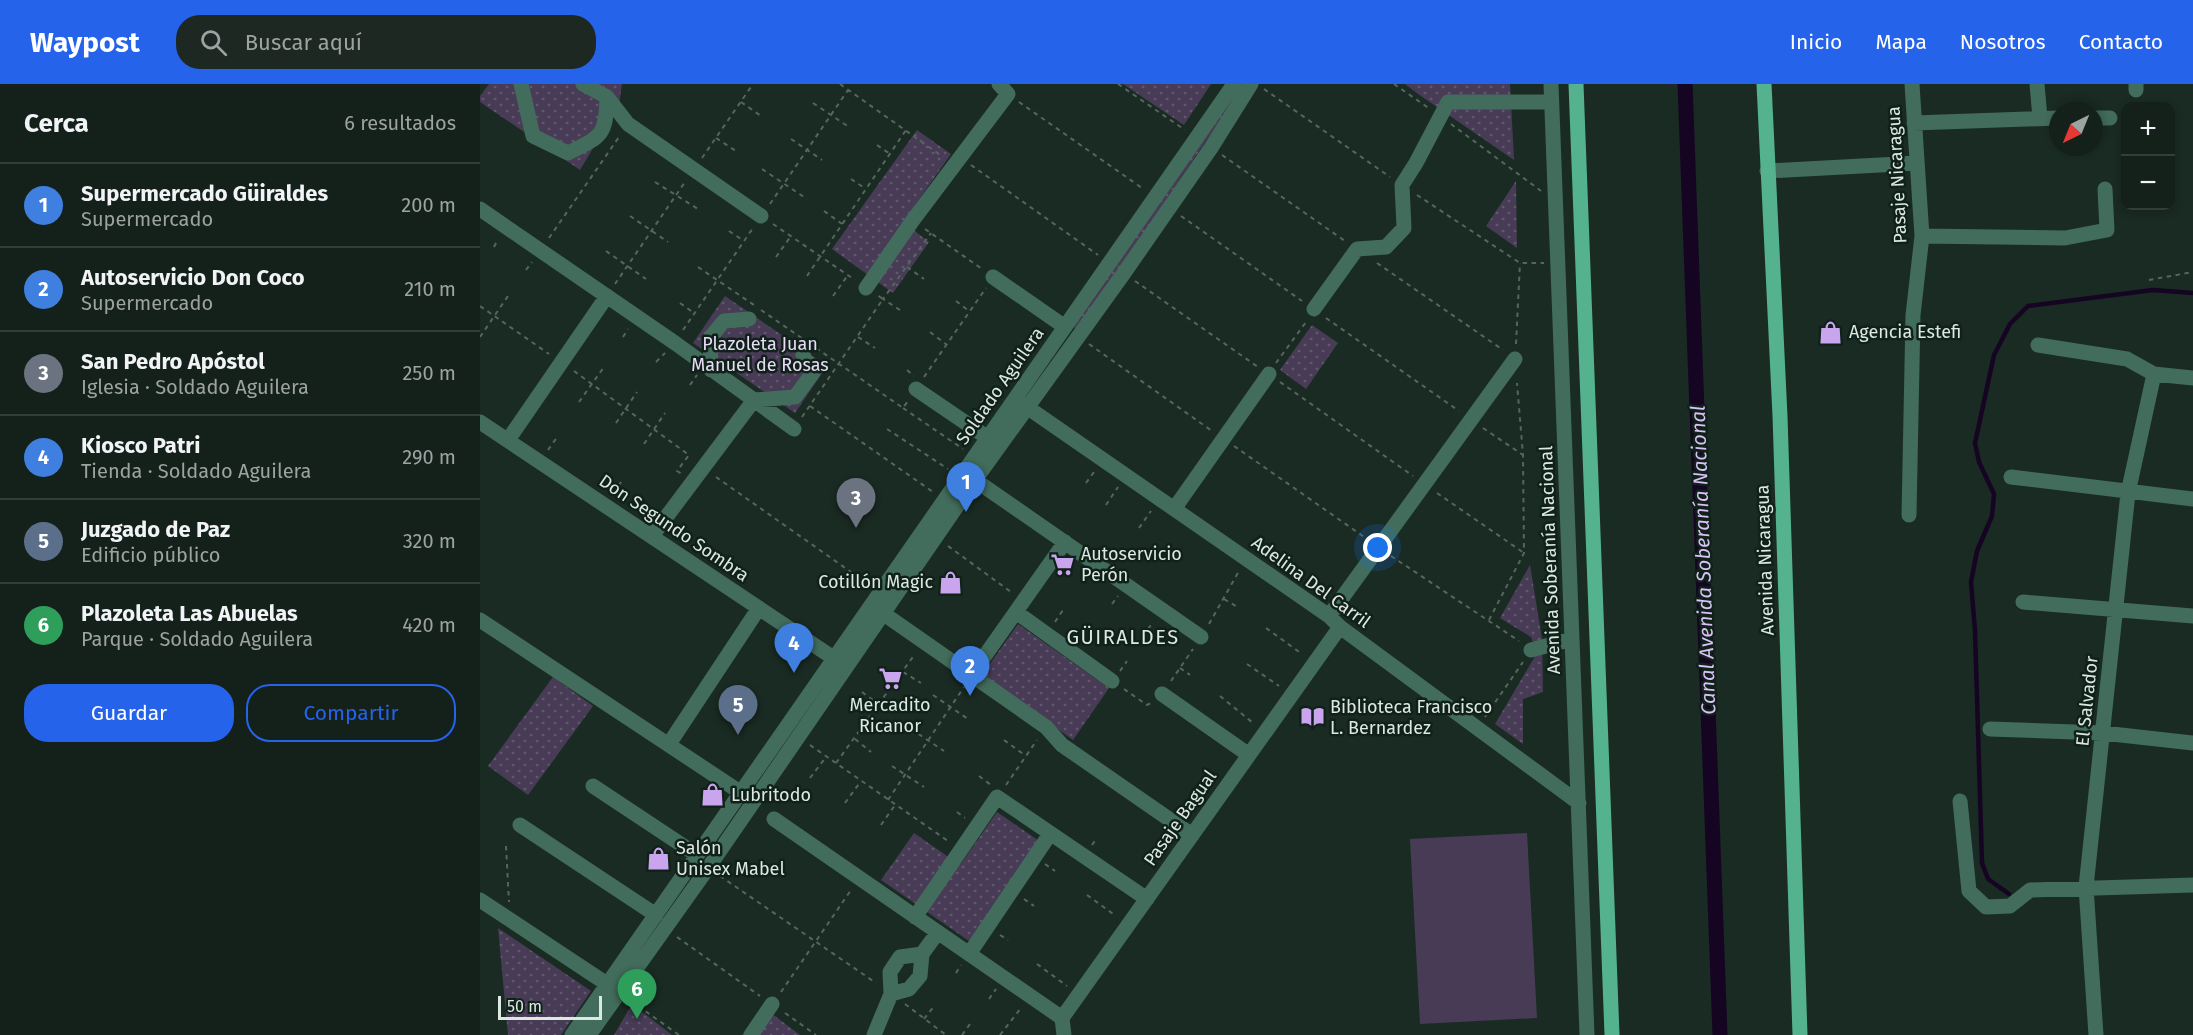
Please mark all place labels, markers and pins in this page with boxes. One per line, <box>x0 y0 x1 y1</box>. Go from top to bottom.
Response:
shop icon: Agencia Estefi <box>1818 319 1844 345</box>
place label: Agencia Estefi <box>1849 321 1961 343</box>
pin: 1 <box>946 462 986 512</box>
pin: 3 <box>836 478 875 528</box>
place label: Autoservicio Perón <box>1081 543 1182 586</box>
supermarket icon: Autoservicio Perón <box>1050 551 1076 577</box>
shop icon: Cotillón Magic <box>938 569 964 595</box>
place label: Cotillón Magic <box>818 571 933 593</box>
pin: 4 <box>774 624 814 673</box>
pin: 2 <box>950 646 990 696</box>
supermarket icon: Mercadito Ricanor <box>877 666 903 692</box>
pin: 5 <box>718 686 758 735</box>
place label: Mercadito Ricanor <box>849 694 931 737</box>
place label: Biblioteca Francisco L. Bernardez <box>1330 696 1492 739</box>
library icon: Biblioteca Francisco L. Bernardez <box>1299 704 1325 730</box>
shop icon: Lubritodo <box>700 782 726 808</box>
place label: Lubritodo <box>731 784 811 806</box>
place label: Salón Unisex Mabel <box>676 837 785 880</box>
shop icon: Salón Unisex Mabel <box>645 845 671 871</box>
pin: 6 <box>618 970 656 1019</box>

